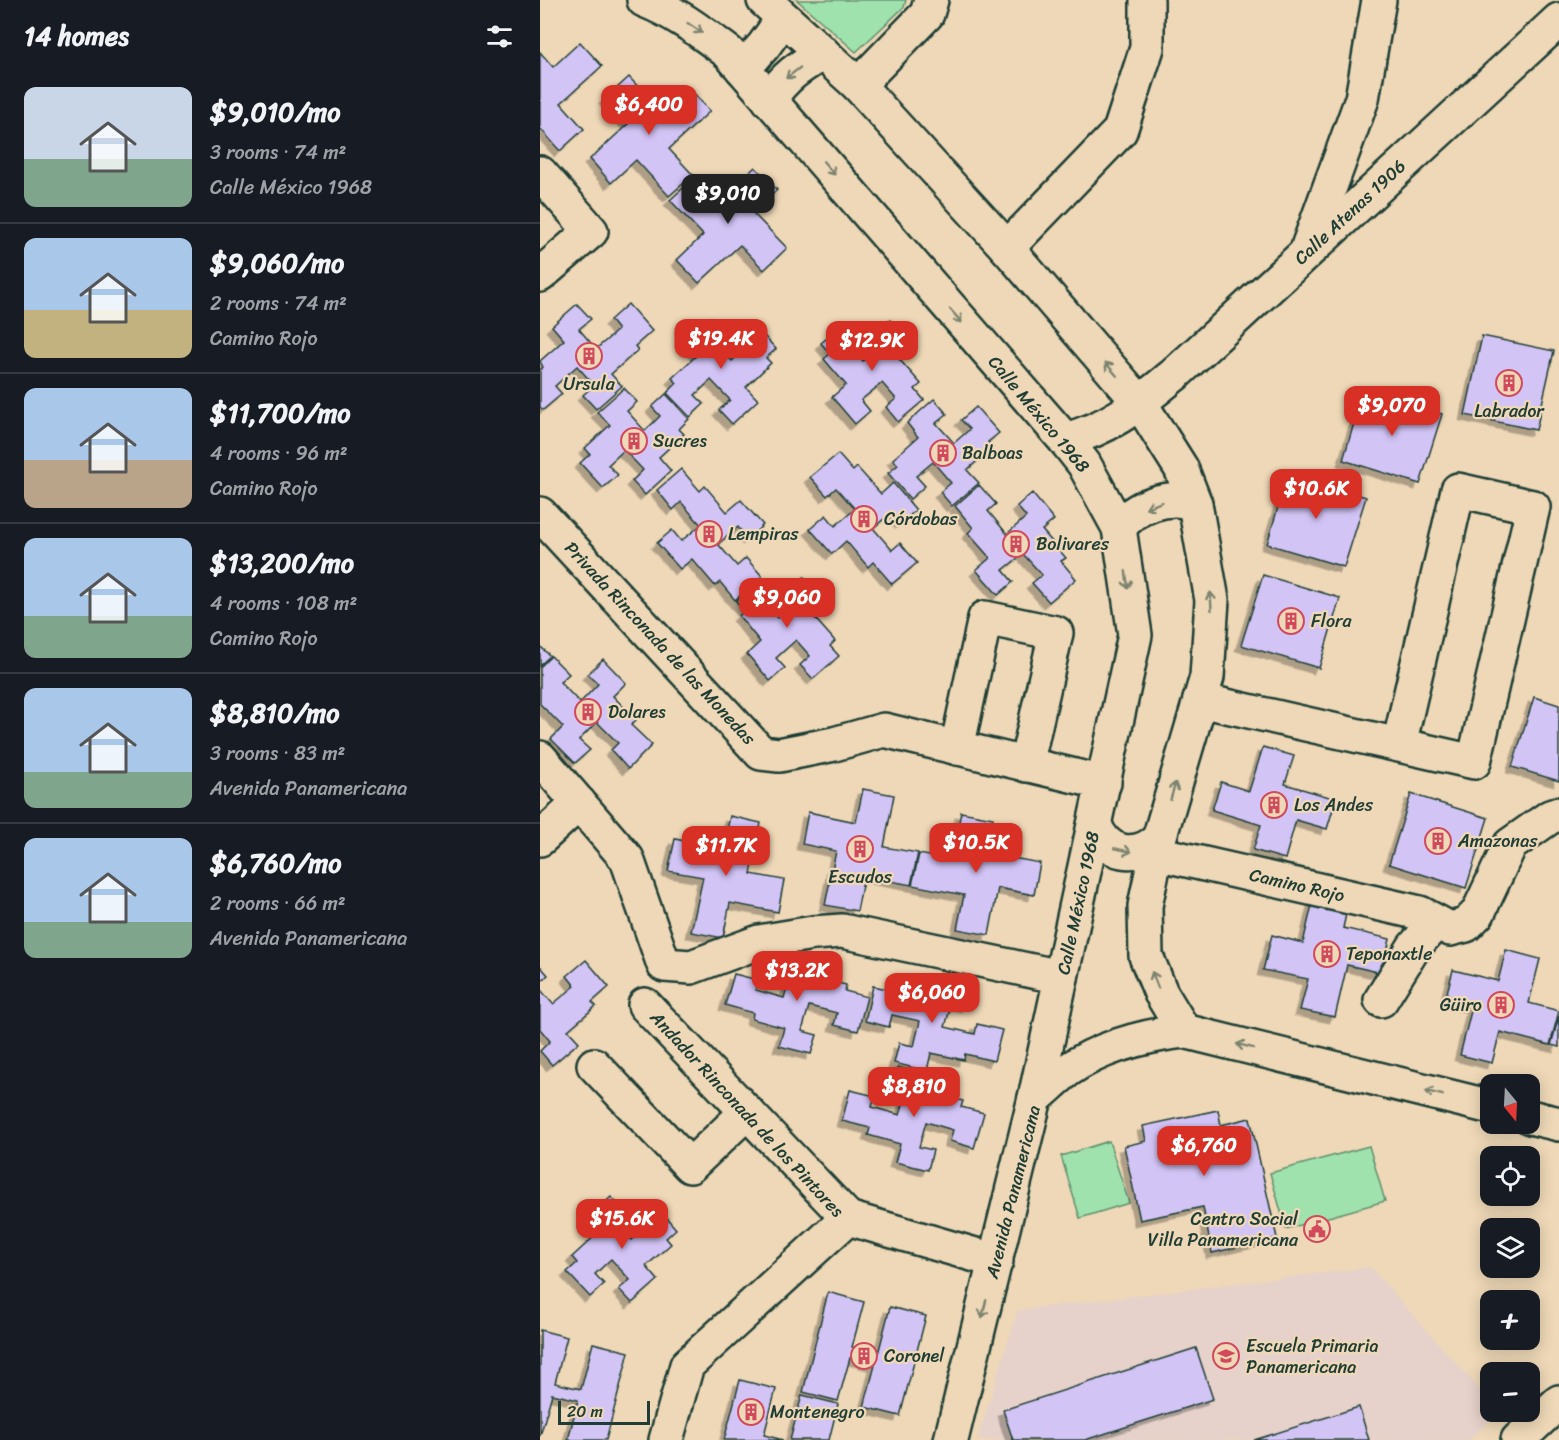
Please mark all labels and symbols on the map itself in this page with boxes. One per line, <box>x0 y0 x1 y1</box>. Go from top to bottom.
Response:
one-way arrow <box>686 22 703 34</box>
one-way arrow <box>785 66 801 79</box>
pin: $6,400 <box>600 85 698 136</box>
street label: Calle Atenas 1906 <box>1286 151 1414 273</box>
one-way arrow <box>822 160 836 175</box>
pin: $9,010 <box>679 174 777 225</box>
one-way arrow <box>950 308 963 324</box>
pin: $19.4K <box>672 319 770 370</box>
pin: $12.9K <box>823 321 921 372</box>
building icon: Ursula <box>574 341 604 371</box>
street label: Calle México 1968 <box>980 348 1098 480</box>
one-way arrow <box>1104 362 1118 377</box>
place label: Ursula <box>563 368 616 400</box>
building icon: Labrador <box>1494 368 1524 398</box>
pin: $9,070 <box>1343 386 1441 437</box>
place label: Labrador <box>1474 395 1545 427</box>
place label: Sucres <box>653 425 708 457</box>
building icon: Sucres <box>619 426 649 456</box>
place label: Balboas <box>962 437 1023 469</box>
building icon: Balboas <box>928 438 958 468</box>
pin: $10.6K <box>1267 469 1365 520</box>
one-way arrow <box>1145 500 1164 511</box>
place label: Córdobas <box>884 503 958 535</box>
building icon: Córdobas <box>849 504 879 534</box>
place label: Lempiras <box>728 518 799 550</box>
building icon: Lempiras <box>694 519 724 549</box>
place label: Bolivares <box>1036 528 1110 560</box>
building icon: Bolivares <box>1001 529 1031 559</box>
street label: Privada Rinconada de las Monedas <box>556 533 764 753</box>
one-way arrow <box>1122 569 1133 589</box>
pin: $9,060 <box>738 578 836 629</box>
one-way arrow <box>1205 591 1216 611</box>
place label: Flora <box>1311 605 1352 637</box>
building icon: Flora <box>1276 606 1306 636</box>
place label: Dolares <box>608 696 666 728</box>
building icon: Dolares <box>573 697 603 727</box>
one-way arrow <box>1168 782 1179 801</box>
place label: Los Andes <box>1294 789 1374 821</box>
building icon: Los Andes <box>1259 790 1289 820</box>
pin: $10.5K <box>927 823 1025 874</box>
place label: Amazonas <box>1457 825 1538 857</box>
pin: $11.7K <box>677 826 775 877</box>
building icon: Amazonas <box>1423 826 1453 856</box>
street label: Calle México 1968 <box>1047 828 1109 978</box>
building icon: Escudos <box>845 834 875 864</box>
one-way arrow <box>1113 845 1132 856</box>
street label: Camino Rojo <box>1246 859 1348 911</box>
place label: Escudos <box>828 861 893 893</box>
place label: Teponaxtle <box>1346 938 1432 970</box>
building icon: Teponaxtle <box>1312 939 1342 969</box>
pin: $13.2K <box>748 951 846 1002</box>
one-way arrow <box>1149 971 1160 990</box>
pin: $6,060 <box>883 973 981 1024</box>
place label: Güiro <box>1440 989 1482 1021</box>
building icon: Güiro <box>1486 990 1516 1020</box>
street label: Andador Rinconada de los Pintores <box>641 1002 852 1225</box>
one-way arrow <box>1236 1040 1255 1052</box>
pin: $8,810 <box>865 1067 963 1118</box>
north arrow <box>1480 1074 1540 1134</box>
one-way arrow <box>1425 1087 1444 1099</box>
street label: Avenida Panamericana <box>976 1102 1050 1283</box>
pin: $6,760 <box>1155 1126 1253 1177</box>
pin: $15.6K <box>573 1199 671 1250</box>
place label: Centro Social Villa Panamericana <box>1148 1203 1299 1256</box>
public building icon: Centro Social Villa Panamericana <box>1302 1214 1332 1244</box>
one-way arrow <box>977 1300 989 1319</box>
place label: Escuela Primaria Panamericana <box>1246 1330 1379 1383</box>
place label: Coronel <box>884 1340 945 1372</box>
building icon: Coronel <box>849 1341 879 1371</box>
school or university icon: Escuela Primaria Panamericana <box>1211 1341 1241 1371</box>
place label: Montenegro <box>770 1396 865 1428</box>
building icon: Montenegro <box>736 1397 766 1427</box>
scale bar <box>558 1398 650 1426</box>

